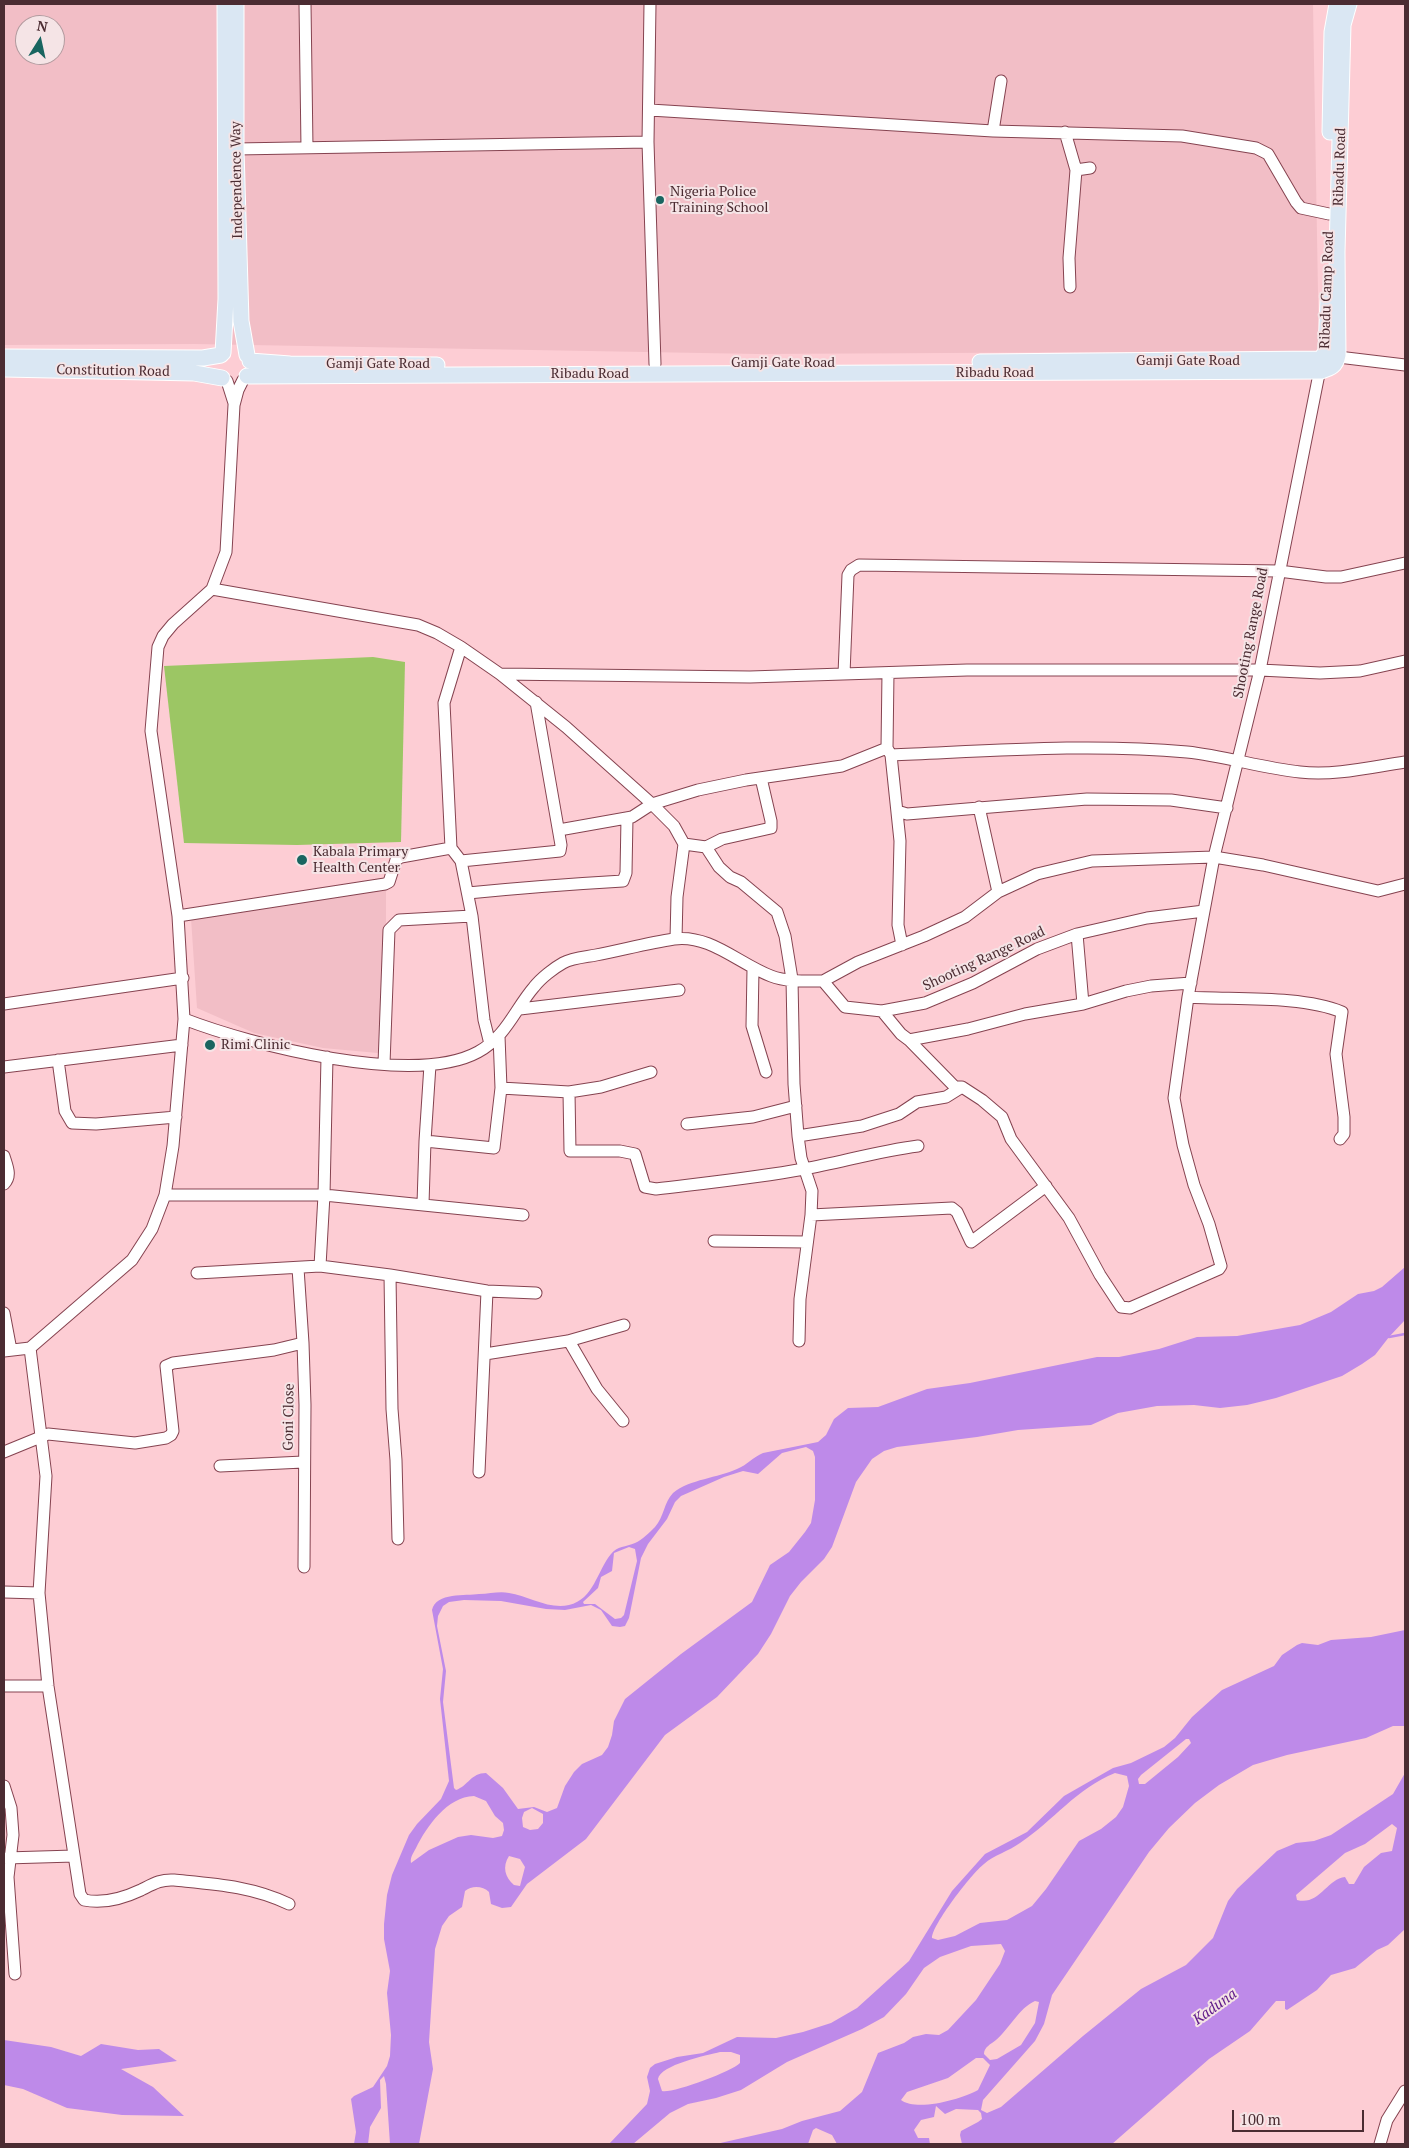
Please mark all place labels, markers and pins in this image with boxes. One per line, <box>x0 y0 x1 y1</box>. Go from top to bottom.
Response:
place label: Nigeria Police Training School <box>670 184 768 216</box>
marker: Nigeria Police Training School <box>654 194 666 206</box>
place label: Kabala Primary Health Center <box>313 844 408 876</box>
marker: Kabala Primary Health Center <box>295 853 309 867</box>
place label: Rimi Clinic <box>221 1037 290 1053</box>
marker: Rimi Clinic <box>203 1038 217 1052</box>

